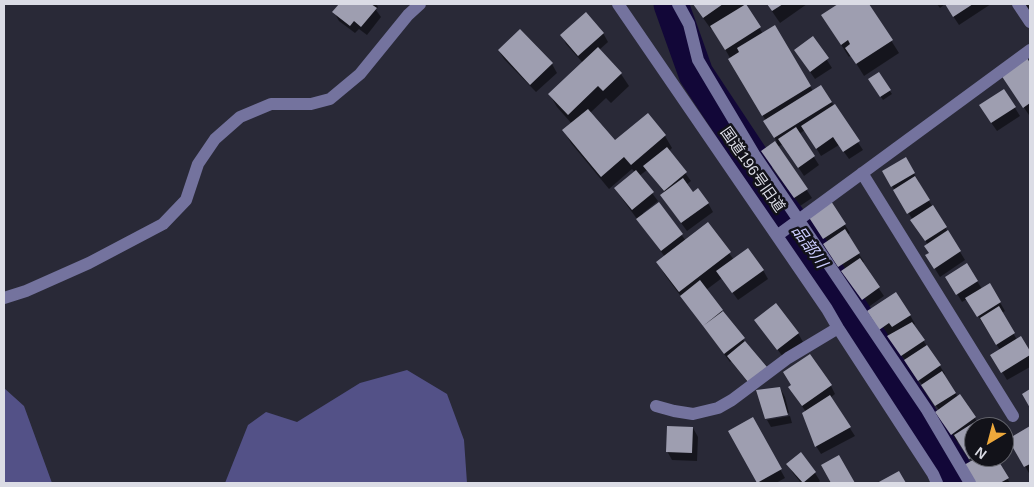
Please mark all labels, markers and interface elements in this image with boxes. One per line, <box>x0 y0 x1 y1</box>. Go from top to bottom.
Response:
street label: 国道196号旧道 <box>716 124 788 216</box>
water label: 品部川 <box>787 222 831 272</box>
north arrow <box>964 417 1014 467</box>
text: N <box>972 444 989 463</box>

